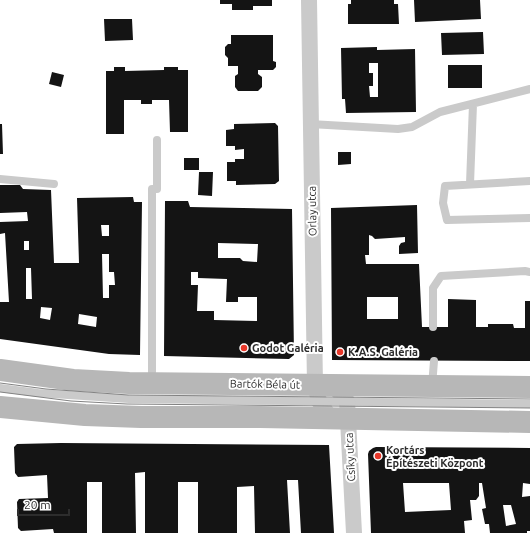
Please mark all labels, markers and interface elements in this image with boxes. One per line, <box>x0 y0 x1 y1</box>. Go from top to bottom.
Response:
street label: Orlay utca <box>306 186 318 236</box>
place label: Godot Galéria <box>252 342 324 354</box>
marker: Godot Galéria <box>239 343 249 353</box>
place label: K.A.S. Galéria <box>348 346 418 358</box>
marker: K.A.S. Galéria <box>335 347 345 357</box>
street label: Bartók Béla út <box>230 377 301 391</box>
street label: Csíky utca <box>343 432 357 482</box>
place label: Kortárs Építészeti Központ <box>386 444 484 469</box>
marker: Kortárs Építészeti Központ <box>373 451 383 461</box>
scale bar <box>18 491 69 517</box>
text: 20 m <box>24 498 51 511</box>

